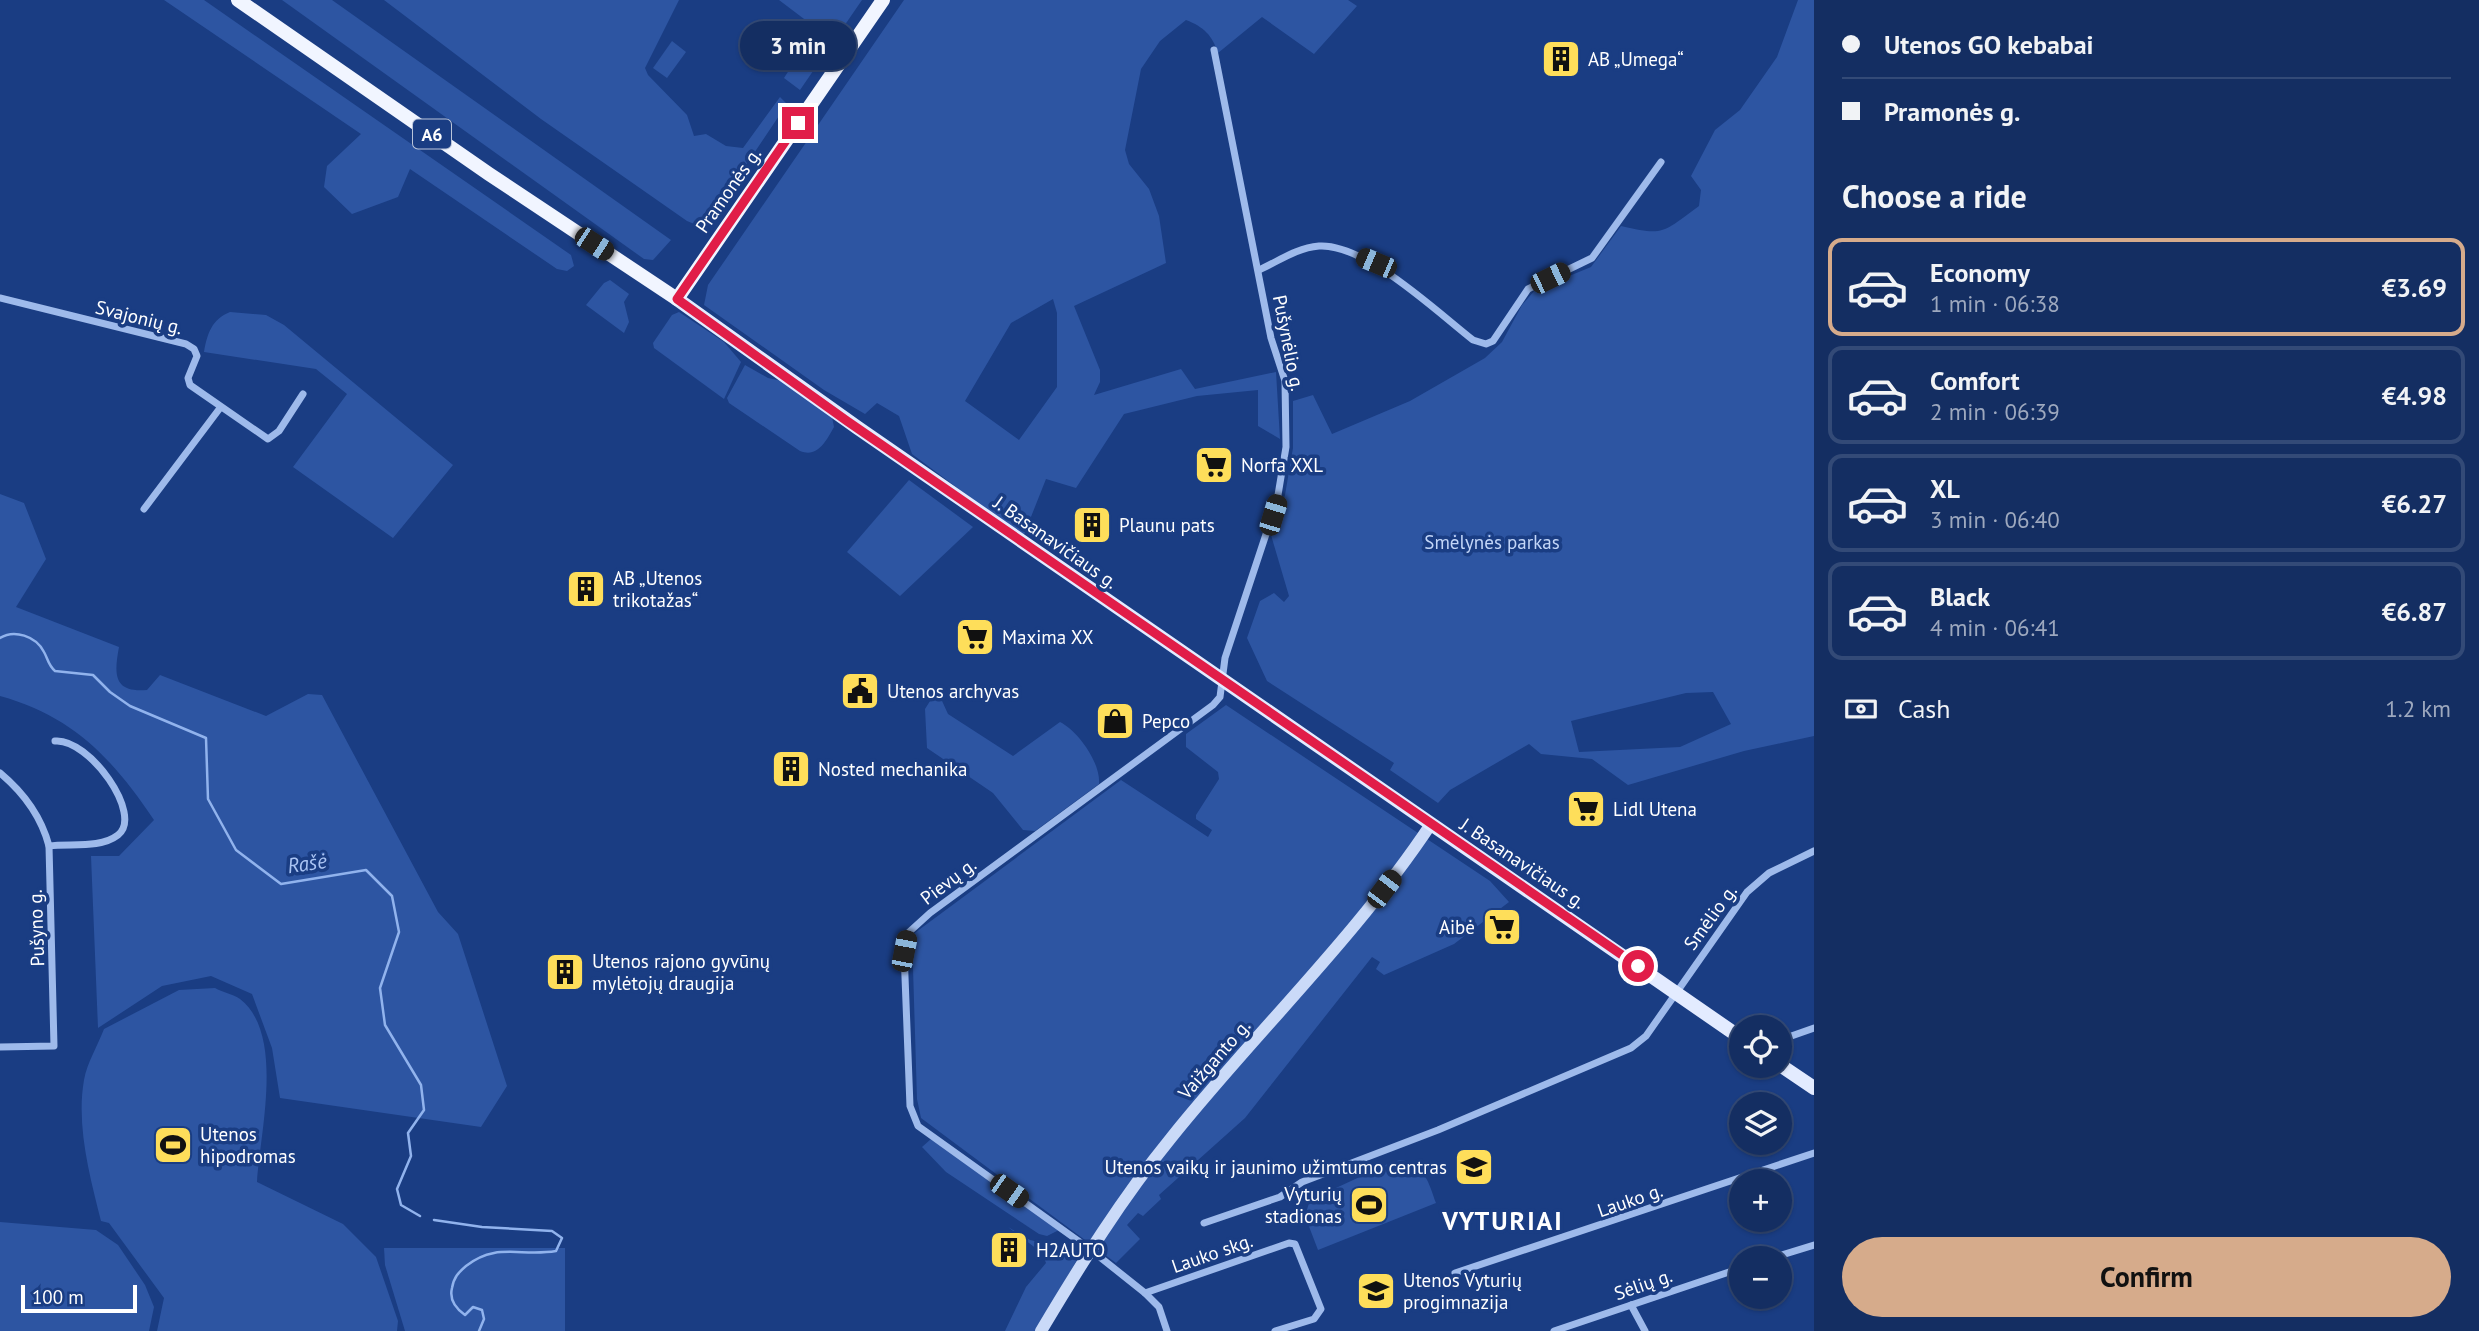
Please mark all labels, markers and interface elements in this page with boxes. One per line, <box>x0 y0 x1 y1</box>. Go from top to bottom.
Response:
callout: 3 min <box>740 22 856 71</box>
text: Utenos GO kebabai <box>1884 28 2094 61</box>
text: 3 min <box>770 31 826 60</box>
building icon: AB „Umega“ <box>1540 38 1582 80</box>
place label: AB „Umega“ <box>1588 47 1684 71</box>
text: Pramonės g. <box>1884 95 2020 128</box>
route end <box>782 107 814 139</box>
road number: A6 <box>413 119 451 148</box>
street label: Pramonės g. <box>690 143 766 237</box>
text: Choose a ride <box>1842 175 2027 217</box>
car <box>571 224 618 264</box>
car <box>1353 245 1400 281</box>
icon: car <box>1846 256 1909 319</box>
text: Economy <box>1930 256 2030 289</box>
car <box>1527 259 1574 297</box>
text: €3.69 <box>2382 271 2447 304</box>
text: 1 min · 06:38 <box>1930 289 2060 318</box>
street label: Pušynėlio g. <box>1268 293 1310 393</box>
street label: Svajonių g. <box>93 295 185 339</box>
icon: car <box>1846 364 1909 427</box>
text: Comfort <box>1930 364 2020 397</box>
text: €4.98 <box>2382 379 2447 412</box>
text: 2 min · 06:39 <box>1930 397 2060 426</box>
supermarket icon: Norfa XXL <box>1193 444 1235 486</box>
place label: Norfa XXL <box>1241 453 1323 477</box>
icon: car <box>1846 472 1909 535</box>
text: XL <box>1930 472 1960 505</box>
text: €6.27 <box>2382 487 2447 520</box>
street label: J. Basanavičiaus g. <box>989 490 1123 594</box>
car <box>1257 492 1290 538</box>
building icon: Plaunu pats <box>1071 504 1113 546</box>
text: 3 min · 06:40 <box>1930 505 2060 534</box>
place label: Plaunu pats <box>1119 513 1215 537</box>
park label: Smėlynės parkas <box>1424 530 1560 554</box>
place label: AB „Utenos trikotažas“ <box>613 566 702 612</box>
building icon: AB „Utenos trikotažas“ <box>565 568 607 610</box>
icon: car <box>1846 580 1909 643</box>
text: Black <box>1930 580 1990 613</box>
text: €6.87 <box>2382 595 2447 628</box>
text: 4 min · 06:41 <box>1930 613 2060 642</box>
supermarket icon: Maxima XX <box>954 616 996 658</box>
place label: Maxima XX <box>1002 625 1094 649</box>
public building icon: Utenos archyvas <box>839 670 881 712</box>
place label: Utenos archyvas <box>887 679 1019 703</box>
icon: cash <box>1842 690 1880 728</box>
text: Cash <box>1898 692 1950 725</box>
text: 1.2 km <box>2385 694 2451 723</box>
shop icon: Pepco <box>1094 700 1136 742</box>
place label: Pepco <box>1142 709 1190 733</box>
building icon: Nosted mechanika <box>770 748 812 790</box>
place label: Nosted mechanika <box>818 757 967 781</box>
supermarket icon: Lidl Utena <box>1565 788 1607 830</box>
place label: Lidl Utena <box>1613 797 1697 821</box>
street label: J. Basanavičiaus g. <box>1455 812 1590 914</box>
water label: Rašė <box>286 847 329 879</box>
street label: Pievų g. <box>915 852 981 910</box>
car <box>1363 866 1406 912</box>
street label: Smėlio g. <box>1678 879 1742 955</box>
street label: Pušyno g. <box>23 889 49 967</box>
supermarket icon: Aibė <box>1481 906 1523 948</box>
place label: Aibė <box>1439 915 1475 939</box>
car <box>890 928 919 974</box>
place label: Utenos rajono gyvūnų mylėtojų draugija <box>592 949 770 995</box>
route start <box>1622 950 1654 982</box>
building icon: Utenos rajono gyvūnų mylėtojų draugija <box>544 951 586 993</box>
street label: Vaižganto g. <box>1172 1014 1255 1105</box>
map controls <box>1729 1015 1792 1309</box>
button: locate <box>1729 1015 1792 1078</box>
button: layers <box>1729 1092 1792 1155</box>
place label: Utenos hipodromas <box>200 1122 296 1168</box>
sports icon: Utenos hipodromas <box>152 1124 194 1166</box>
school or university icon: Utenos vaikų ir jaunimo užimtumo centras <box>1453 1146 1495 1188</box>
place label: Utenos vaikų ir jaunimo užimtumo centras <box>1105 1155 1447 1179</box>
button: + <box>1729 1169 1792 1232</box>
car <box>986 1170 1033 1212</box>
street label: Lauko g. <box>1594 1178 1666 1222</box>
place label: Vyturių stadionas <box>1265 1182 1342 1228</box>
sports icon: Vyturių stadionas <box>1348 1184 1390 1226</box>
district label: VYTURIAI <box>1441 1204 1564 1237</box>
street label: Lauko skg. <box>1168 1228 1256 1278</box>
building icon: H2AUTO <box>988 1229 1030 1271</box>
button: Confirm <box>1842 1237 2451 1317</box>
place label: H2AUTO <box>1036 1238 1105 1262</box>
button: − <box>1729 1246 1792 1309</box>
street label: Sėlių g. <box>1611 1263 1675 1305</box>
place label: Utenos Vyturių progimnazija <box>1403 1268 1522 1314</box>
school or university icon: Utenos Vyturių progimnazija <box>1355 1270 1397 1312</box>
scale bar <box>21 1282 136 1314</box>
text: 100 m <box>32 1285 84 1309</box>

